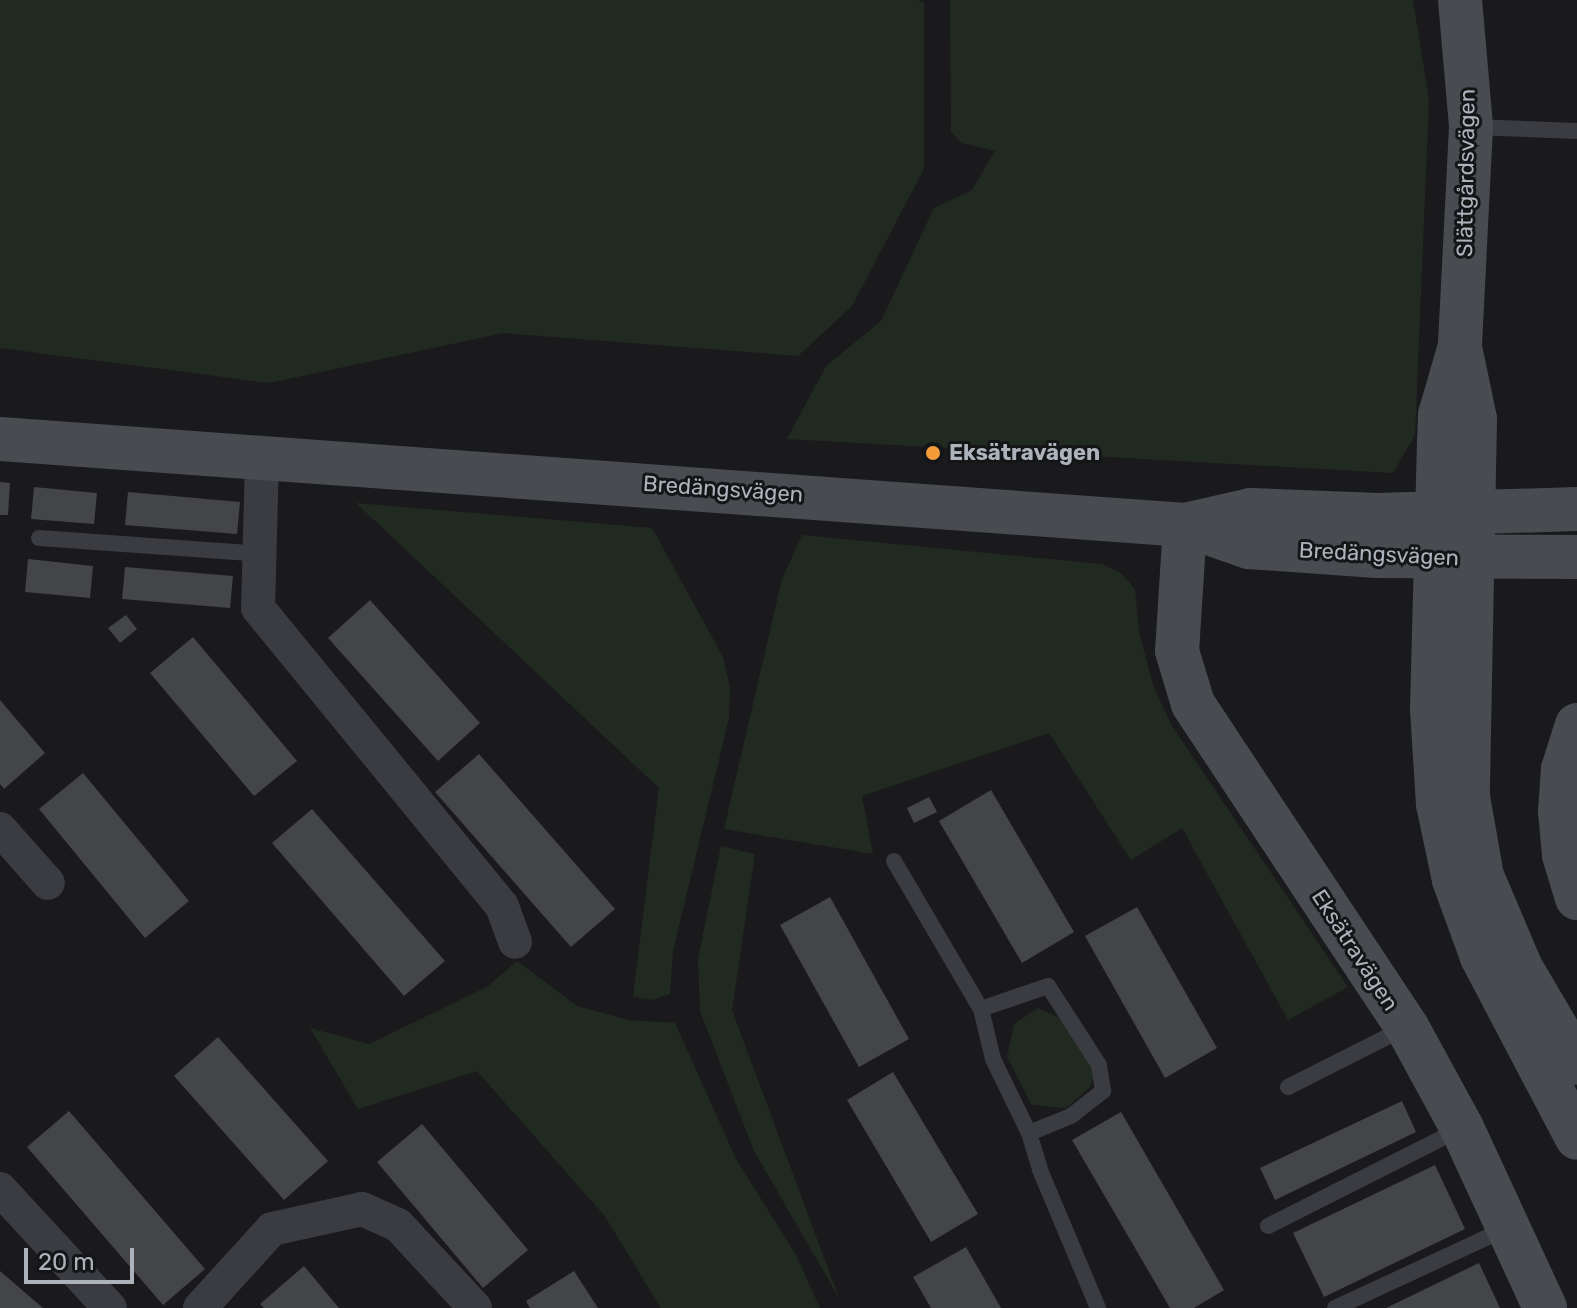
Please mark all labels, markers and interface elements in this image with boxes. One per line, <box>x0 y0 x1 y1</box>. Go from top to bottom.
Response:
street label: Slättgårdsvägen <box>1451 89 1481 257</box>
place label: Eksätravägen <box>949 440 1100 466</box>
marker: Eksätravägen <box>924 444 942 462</box>
street label: Bredängsvägen <box>642 470 804 508</box>
street label: Bredängsvägen <box>1298 537 1460 571</box>
street label: Eksätravägen <box>1306 884 1404 1016</box>
scale bar <box>28 1232 138 1282</box>
text: 20 m <box>38 1248 95 1276</box>

